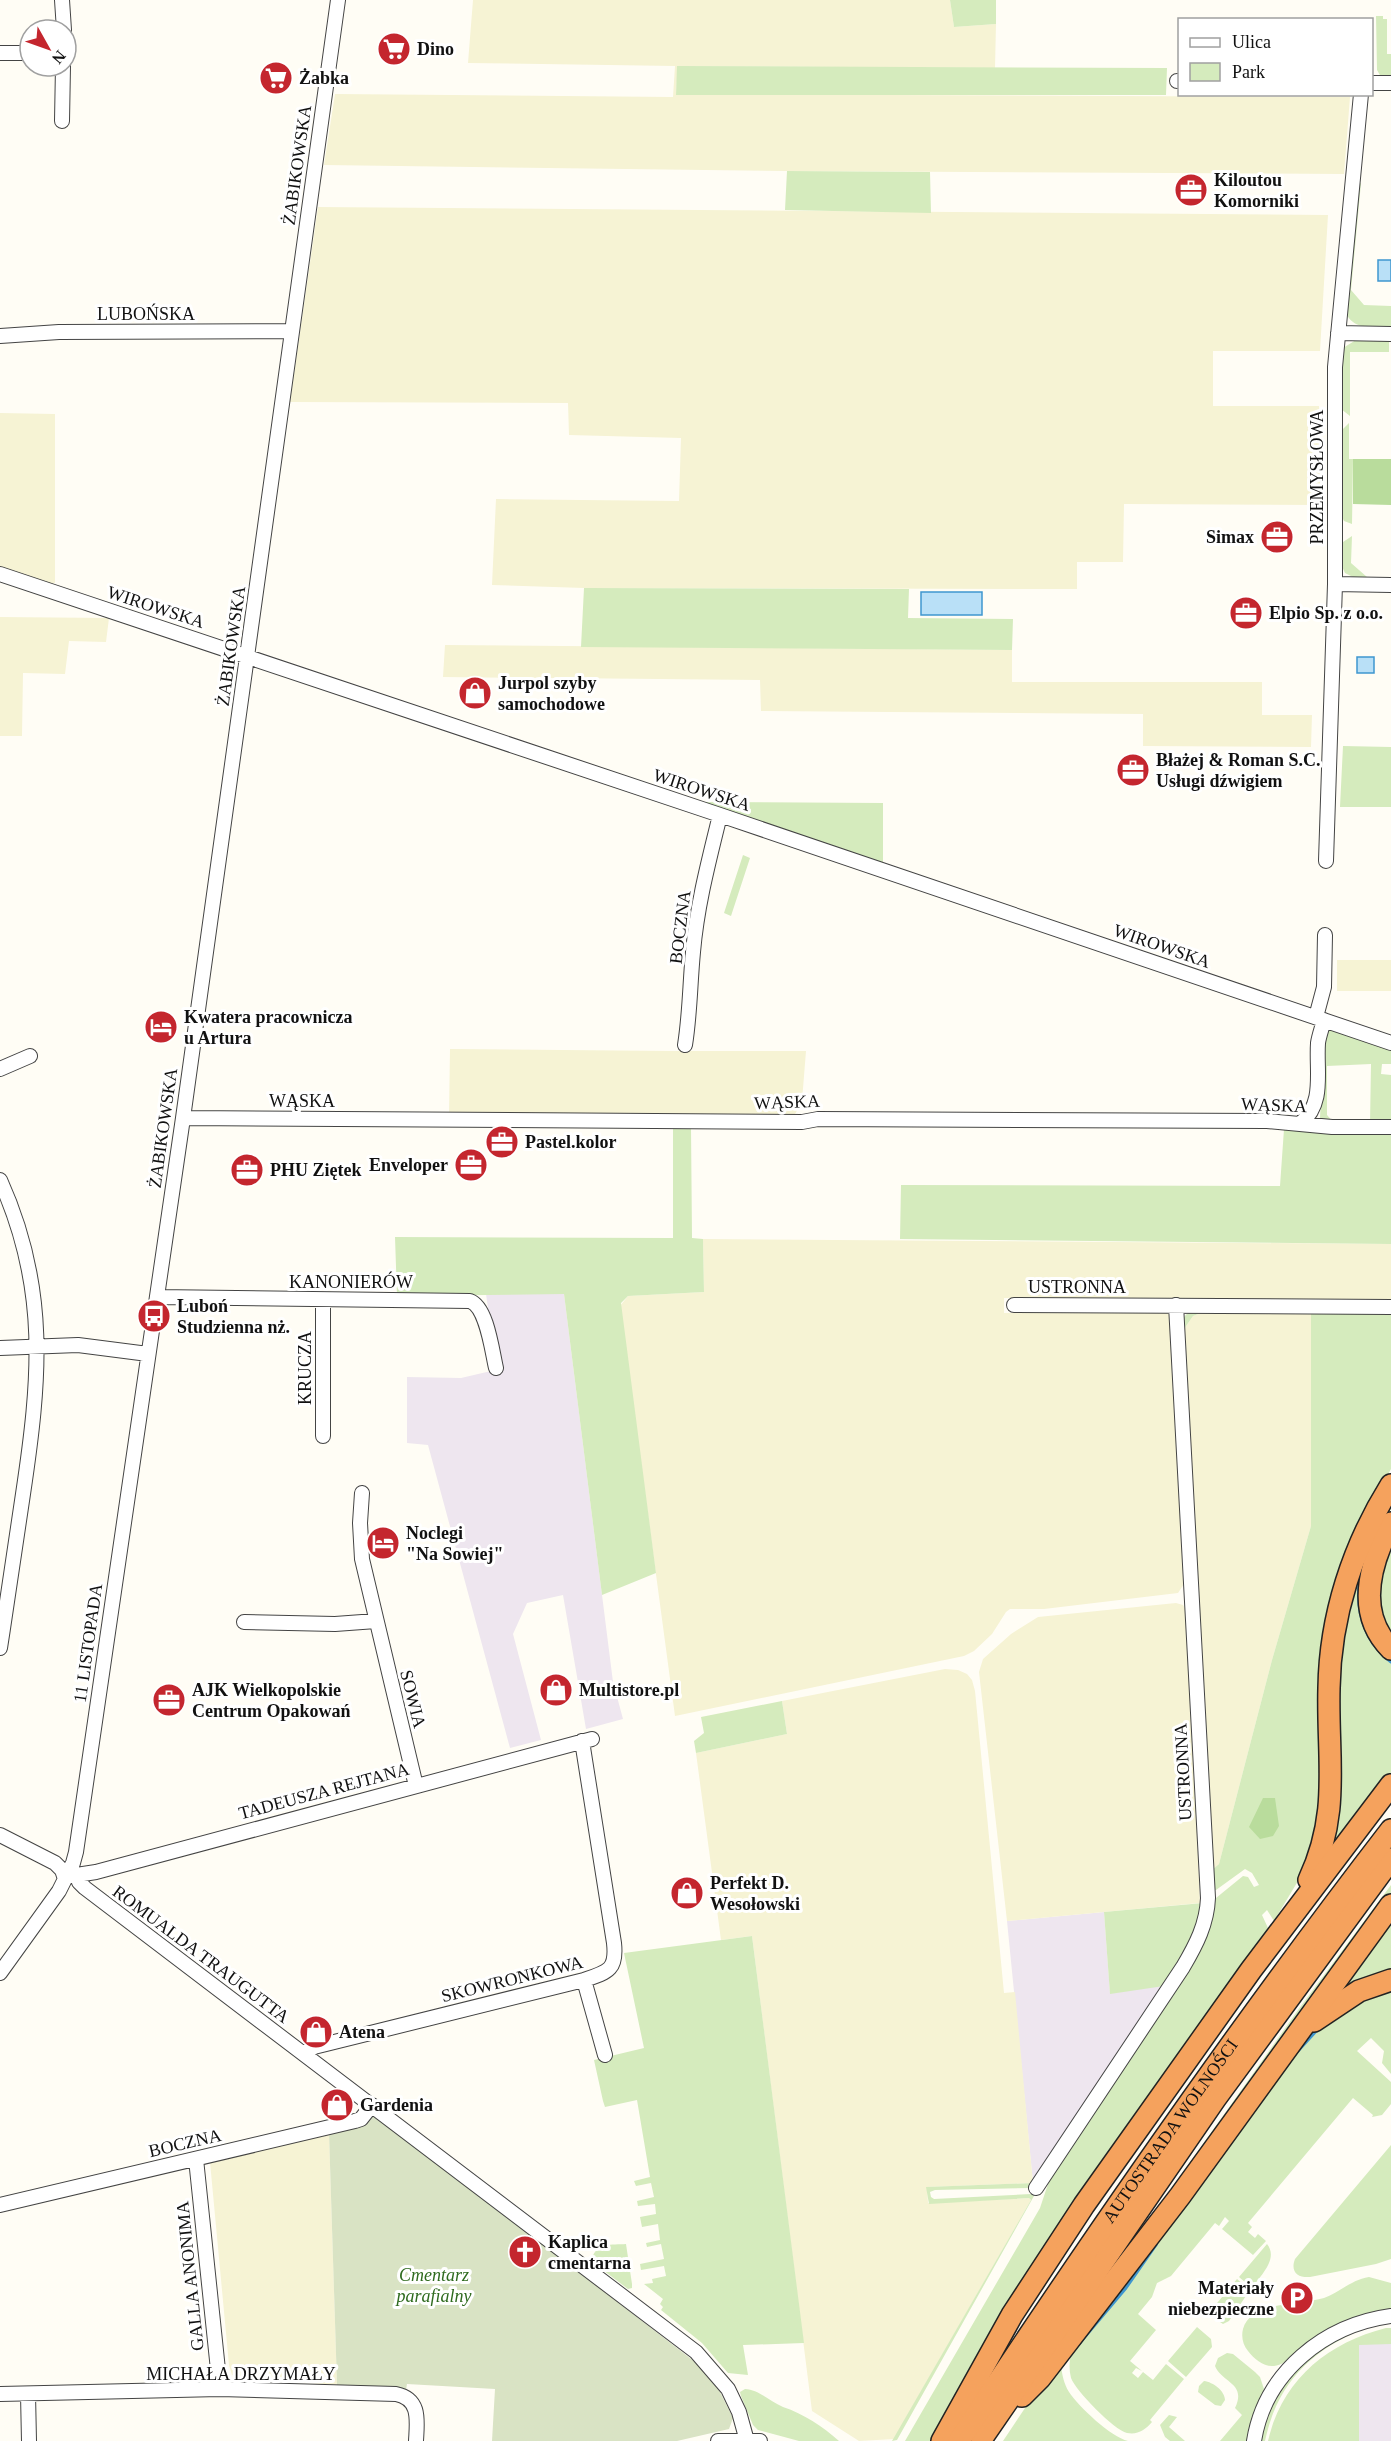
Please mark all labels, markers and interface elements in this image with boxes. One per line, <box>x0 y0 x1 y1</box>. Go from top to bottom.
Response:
north arrow <box>18 18 78 78</box>
legend <box>1178 18 1373 96</box>
supermarket icon: Dino <box>376 31 412 67</box>
text: Ulica <box>1232 32 1271 52</box>
place label: Dino <box>417 39 454 59</box>
text: N <box>49 47 69 68</box>
supermarket icon: Żabka <box>258 60 294 96</box>
text: Park <box>1232 62 1265 82</box>
place label: Żabka <box>299 68 349 88</box>
street label: ŻABIKOWSKA <box>279 104 315 226</box>
place label: Kiloutou Komorniki <box>1214 170 1299 211</box>
office icon: Kiloutou Komorniki <box>1173 172 1209 208</box>
street label: LUBOŃSKA <box>97 303 195 324</box>
street label: PRZEMYSŁOWA <box>1307 409 1327 545</box>
office icon: Simax <box>1259 519 1295 555</box>
place label: Simax <box>1206 527 1254 547</box>
street label: WIROWSKA <box>105 582 207 632</box>
street label: ŻABIKOWSKA <box>213 585 249 707</box>
office icon: Elpio Sp. z o.o. <box>1228 595 1264 631</box>
place label: Elpio Sp. z o.o. <box>1269 603 1383 623</box>
place label: Jurpol szyby samochodowe <box>498 673 605 714</box>
shop icon: Jurpol szyby samochodowe <box>457 675 493 711</box>
place label: Błażej & Roman S.C. Usługi dźwigiem <box>1156 750 1321 791</box>
office icon: Błażej & Roman S.C. Usługi dźwigiem <box>1115 752 1151 788</box>
street label: WIROWSKA <box>651 765 753 815</box>
street label: BOCZNA <box>666 889 694 965</box>
street label: WIROWSKA <box>1111 920 1213 972</box>
place label: Kwatera pracownicza u Artura <box>184 1007 352 1048</box>
hotel icon: Kwatera pracownicza u Artura <box>143 1009 179 1045</box>
street label: ŻABIKOWSKA <box>145 1067 181 1189</box>
street label: WĄSKA <box>269 1091 335 1111</box>
street label: WĄSKA <box>754 1091 820 1113</box>
street label: WĄSKA <box>1241 1094 1307 1116</box>
office icon: Pastel.kolor <box>484 1124 520 1160</box>
place label: Pastel.kolor <box>525 1132 617 1152</box>
office icon: Enveloper <box>453 1147 489 1183</box>
office icon: PHU Ziętek <box>229 1152 265 1188</box>
place label: Enveloper <box>369 1155 448 1175</box>
place label: PHU Ziętek <box>270 1160 362 1180</box>
street label: KANONIERÓW <box>289 1271 413 1292</box>
street label: USTRONNA <box>1028 1277 1126 1297</box>
place label: Luboń Studzienna nż. <box>177 1296 290 1337</box>
bus stop icon: Luboń Studzienna nż. <box>136 1298 172 1334</box>
street label: KRUCZA <box>295 1331 315 1405</box>
place label: Noclegi "Na Sowiej" <box>406 1523 503 1564</box>
hotel icon: Noclegi "Na Sowiej" <box>365 1525 401 1561</box>
street label: 11 LISTOPADA <box>70 1582 106 1704</box>
street label: SOWIA <box>396 1668 430 1730</box>
shop icon: Multistore.pl <box>538 1672 574 1708</box>
place label: AJK Wielkopolskie Centrum Opakowań <box>192 1680 351 1721</box>
place label: Multistore.pl <box>579 1680 679 1700</box>
office icon: AJK Wielkopolskie Centrum Opakowań <box>151 1682 187 1718</box>
street label: USTRONNA <box>1170 1723 1196 1821</box>
street label: TADEUSZA REJTANA <box>237 1759 411 1823</box>
place label: Perfekt D. Wesołowski <box>710 1873 800 1914</box>
shop icon: Perfekt D. Wesołowski <box>669 1875 705 1911</box>
street label: ROMUALDA TRAUGUTTA <box>109 1881 293 2027</box>
street label: SKOWRONKOWA <box>439 1952 585 2006</box>
shop icon: Atena <box>298 2014 334 2050</box>
place label: Atena <box>339 2022 385 2042</box>
street label: AUTOSTRADA WOLNOŚCI <box>1099 2035 1242 2227</box>
shop icon: Gardenia <box>319 2087 355 2123</box>
place label: Gardenia <box>360 2095 433 2115</box>
street label: BOCZNA <box>147 2125 223 2161</box>
street label: GALLA ANONIMA <box>172 2200 208 2352</box>
place label: Kaplica cmentarna <box>548 2232 631 2273</box>
church icon: Kaplica cmentarna <box>507 2234 543 2270</box>
park label: Cmentarz parafialny <box>395 2265 472 2306</box>
place label: Materiały niebezpieczne <box>1168 2278 1274 2319</box>
parking icon: Materiały niebezpieczne <box>1279 2280 1315 2316</box>
street label: MICHAŁA DRZYMAŁY <box>146 2364 336 2384</box>

